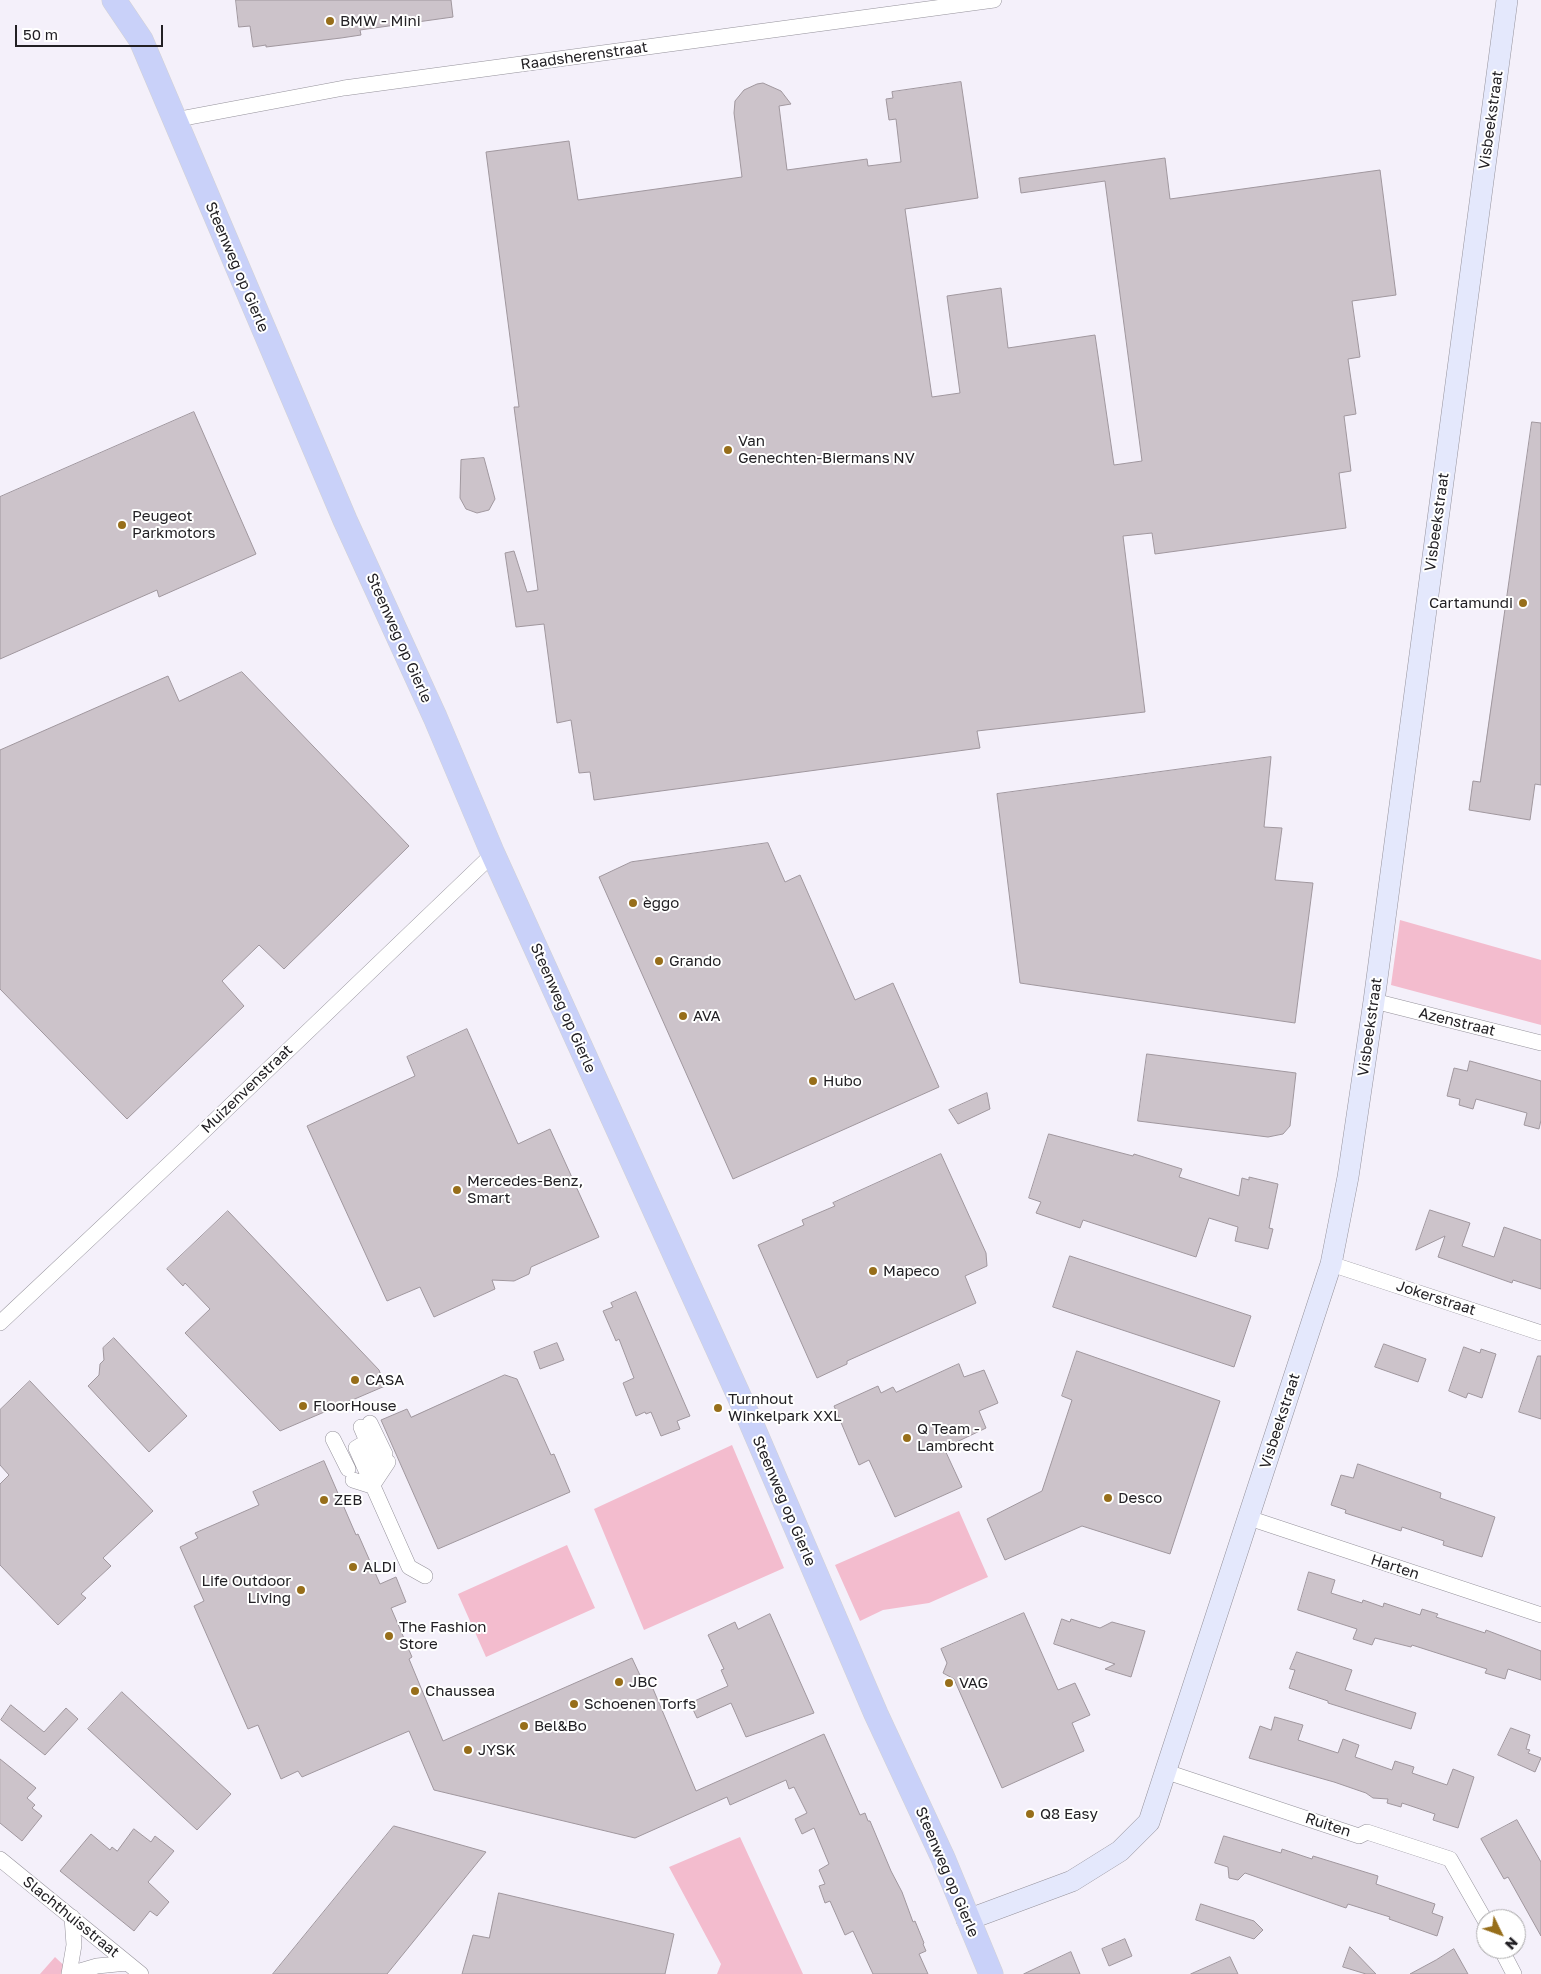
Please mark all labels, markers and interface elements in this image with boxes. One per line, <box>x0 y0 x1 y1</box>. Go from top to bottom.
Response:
place label: BMW - Mini <box>340 12 421 30</box>
scale bar <box>18 15 165 47</box>
marker: BMW - Mini <box>324 15 336 27</box>
text: 50 m <box>23 25 58 43</box>
street label: Raadsherenstraat <box>519 38 649 74</box>
street label: Visbeekstraat <box>1475 69 1507 171</box>
street label: Steenweg op Gierle <box>201 199 273 335</box>
place label: Van Genechten-Biermans NV <box>738 432 915 467</box>
marker: Van Genechten-Biermans NV <box>722 444 734 456</box>
street label: Visbeekstraat <box>1421 471 1453 573</box>
place label: Peugeot Parkmotors <box>132 507 216 542</box>
marker: Peugeot Parkmotors <box>116 519 128 531</box>
street label: Steenweg op Gierle <box>362 570 436 706</box>
place label: Cartamundi <box>1429 594 1513 612</box>
marker: Cartamundi <box>1517 597 1529 609</box>
place label: èggo <box>643 894 679 912</box>
marker: èggo <box>627 897 639 909</box>
street label: Steenweg op Gierle <box>526 940 600 1076</box>
place label: Grando <box>669 952 721 970</box>
marker: Grando <box>653 955 665 967</box>
street label: Visbeekstraat <box>1354 976 1386 1078</box>
street label: Azenstraat <box>1417 1004 1497 1040</box>
place label: AVA <box>693 1007 720 1025</box>
marker: AVA <box>677 1010 689 1022</box>
street label: Muizenvenstraat <box>198 1041 296 1137</box>
place label: Hubo <box>823 1072 862 1090</box>
marker: Hubo <box>807 1075 819 1087</box>
place label: Mercedes-Benz, Smart <box>467 1172 583 1207</box>
marker: Mercedes-Benz, Smart <box>451 1184 463 1196</box>
place label: Mapeco <box>883 1262 939 1280</box>
marker: Mapeco <box>867 1265 879 1277</box>
street label: Jokerstraat <box>1394 1277 1478 1319</box>
place label: CASA <box>365 1371 404 1389</box>
street label: Visbeekstraat <box>1256 1371 1304 1471</box>
marker: CASA <box>349 1374 361 1386</box>
place label: Turnhout Winkelpark XXL <box>728 1390 842 1425</box>
place label: FloorHouse <box>313 1397 397 1415</box>
marker: FloorHouse <box>297 1400 309 1412</box>
marker: Turnhout Winkelpark XXL <box>712 1402 724 1414</box>
place label: Q Team - Lambrecht <box>917 1420 994 1455</box>
marker: Q Team - Lambrecht <box>901 1432 913 1444</box>
street label: Steenweg op Gierle <box>748 1433 820 1569</box>
place label: Desco <box>1118 1489 1162 1507</box>
place label: ZEB <box>334 1491 362 1509</box>
marker: Desco <box>1102 1492 1114 1504</box>
marker: ZEB <box>318 1494 330 1506</box>
street label: Harten <box>1368 1551 1422 1583</box>
place label: ALDI <box>363 1558 397 1576</box>
marker: ALDI <box>347 1561 359 1573</box>
place label: Life Outdoor Living <box>201 1572 291 1607</box>
marker: Life Outdoor Living <box>295 1584 307 1596</box>
place label: The Fashion Store <box>399 1618 486 1653</box>
marker: The Fashion Store <box>383 1630 395 1642</box>
place label: JBC <box>629 1673 657 1691</box>
place label: VAG <box>959 1674 988 1692</box>
marker: JBC <box>613 1676 625 1688</box>
marker: VAG <box>943 1677 955 1689</box>
place label: Chaussea <box>425 1682 495 1700</box>
marker: Chaussea <box>409 1685 421 1697</box>
place label: Schoenen Torfs <box>584 1695 696 1713</box>
marker: Schoenen Torfs <box>568 1698 580 1710</box>
place label: Bel&Bo <box>534 1717 587 1735</box>
marker: Bel&Bo <box>518 1720 530 1732</box>
place label: JYSK <box>478 1741 516 1759</box>
marker: JYSK <box>462 1744 474 1756</box>
street label: Steenweg op Gierle <box>911 1804 983 1940</box>
place label: Q8 Easy <box>1040 1805 1098 1823</box>
marker: Q8 Easy <box>1024 1808 1036 1820</box>
street label: Ruiten <box>1303 1809 1353 1841</box>
street label: Slachthuisstraat <box>19 1873 123 1961</box>
north arrow <box>1476 1909 1526 1959</box>
text: N <box>1502 1934 1522 1953</box>

